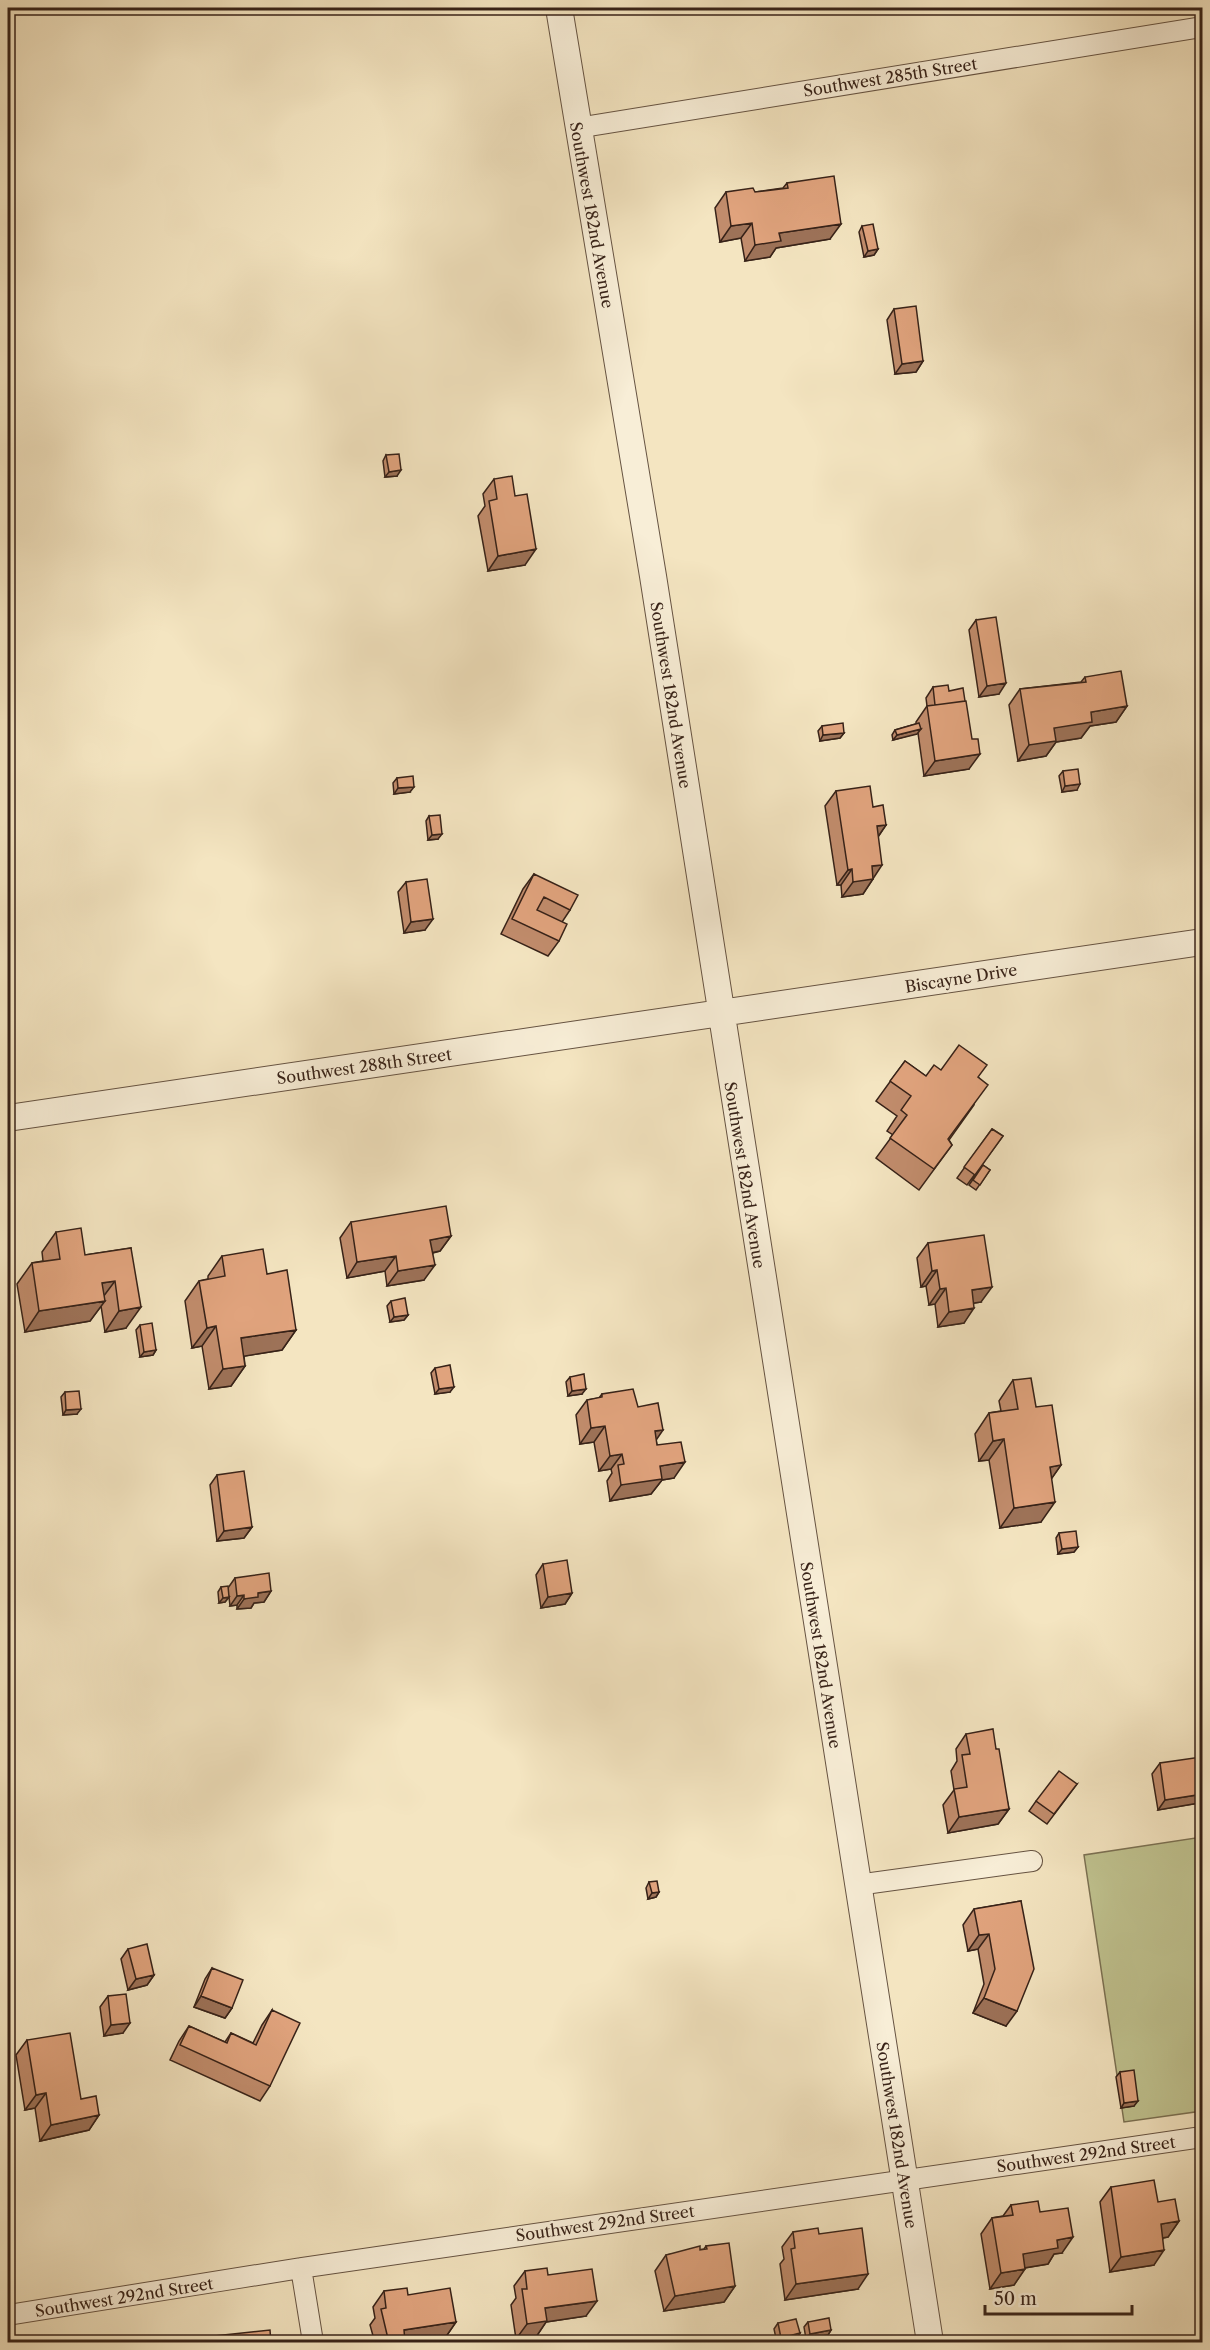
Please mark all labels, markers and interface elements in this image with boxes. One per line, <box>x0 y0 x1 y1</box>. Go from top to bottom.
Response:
street label: Southwest 285th Street <box>802 53 979 101</box>
street label: Southwest 182nd Avenue <box>566 120 618 310</box>
street label: Southwest 182nd Avenue <box>646 600 696 790</box>
street label: Biscayne Drive <box>904 959 1018 997</box>
street label: Southwest 288th Street <box>275 1044 453 1088</box>
street label: Southwest 182nd Avenue <box>720 1080 770 1270</box>
street label: Southwest 182nd Avenue <box>796 1560 846 1750</box>
street label: Southwest 182nd Avenue <box>872 2040 922 2230</box>
street label: Southwest 292nd Street <box>995 2132 1177 2176</box>
street label: Southwest 292nd Street <box>514 2201 696 2245</box>
street label: Southwest 292nd Street <box>33 2273 215 2321</box>
scale bar <box>985 2278 1132 2316</box>
text: 50 m <box>994 2288 1037 2310</box>

